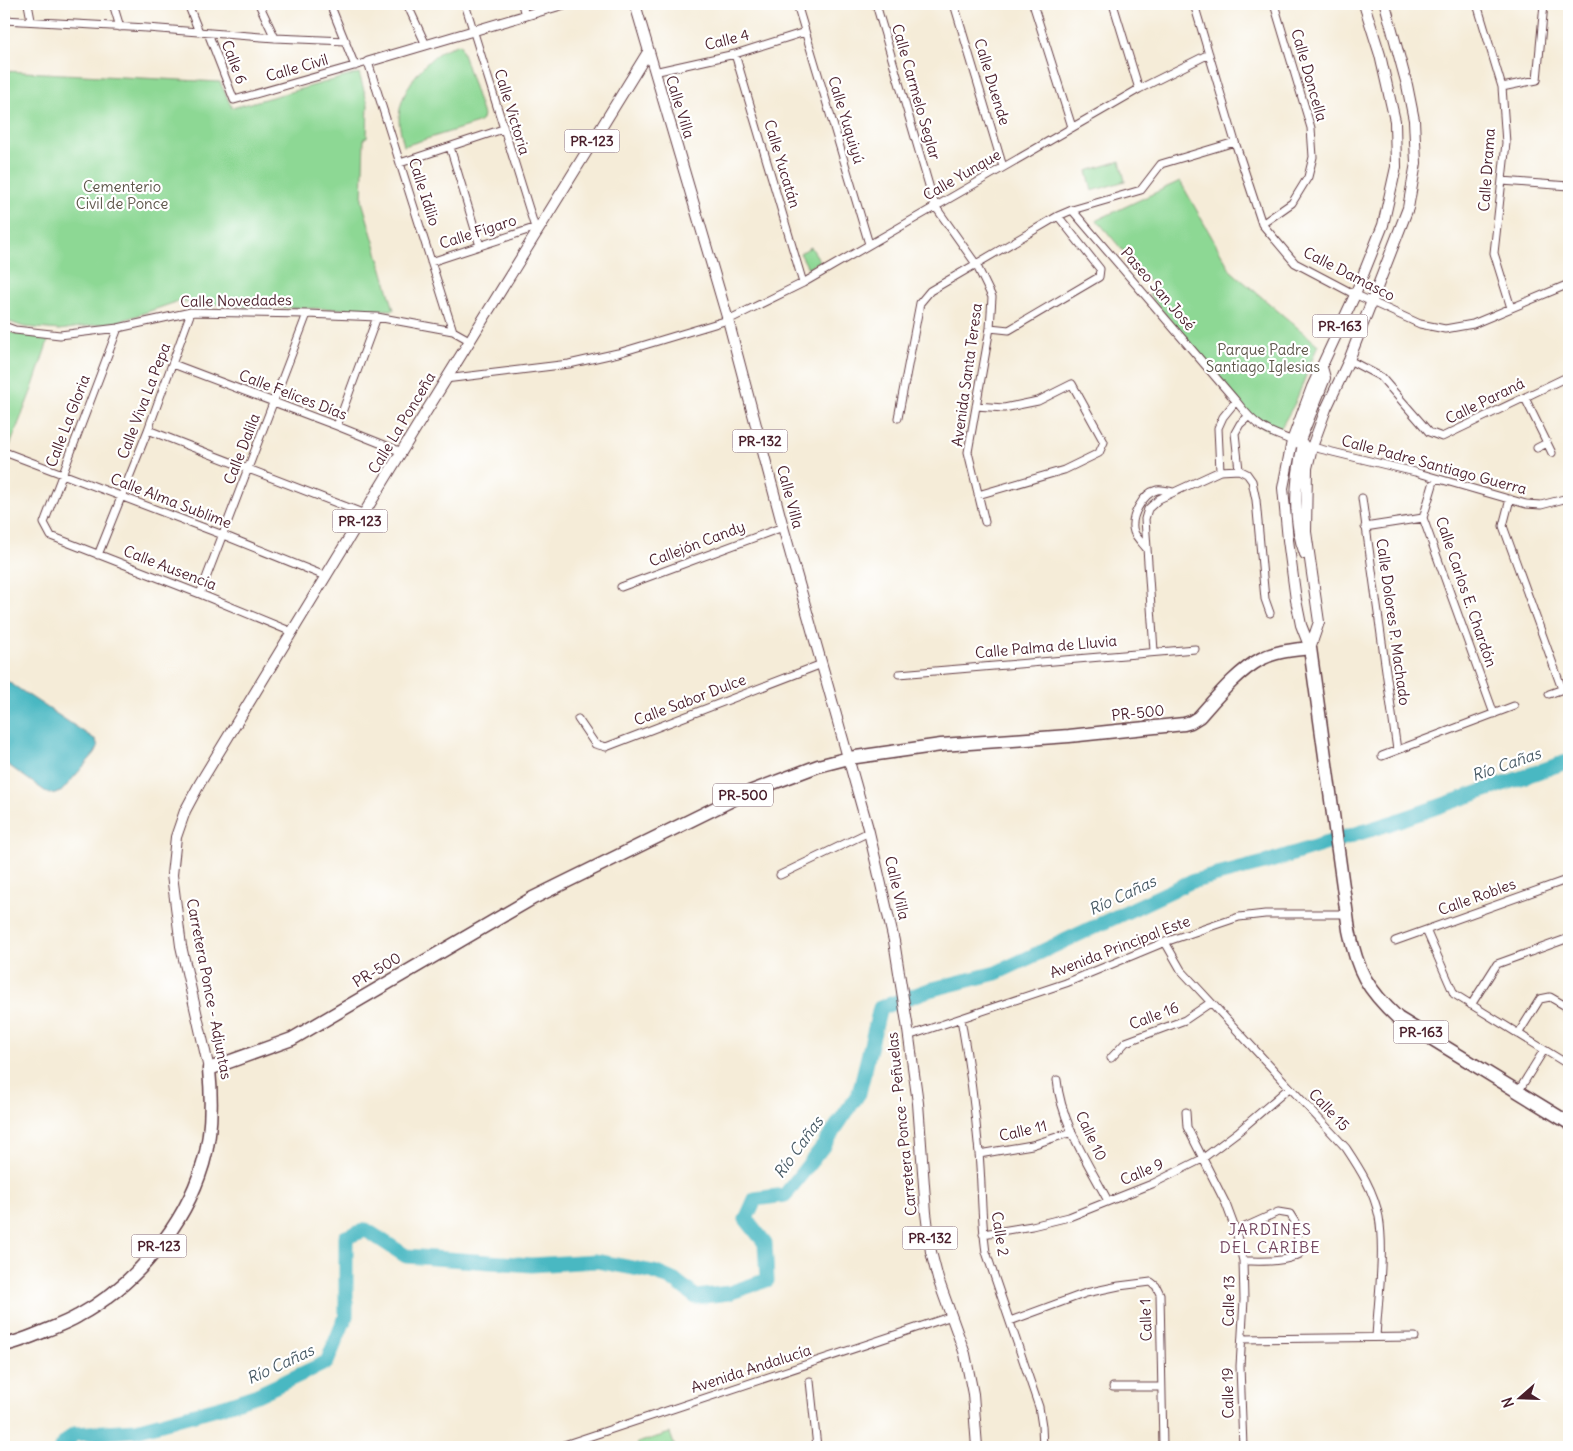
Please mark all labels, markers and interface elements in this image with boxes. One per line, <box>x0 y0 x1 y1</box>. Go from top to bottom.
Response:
street label: Calle Carmelo Seglar <box>888 22 945 162</box>
street label: Calle 4 <box>703 25 751 54</box>
street label: Calle Doncella <box>1287 26 1332 124</box>
street label: Calle Duende <box>970 36 1015 127</box>
street label: Calle 6 <box>217 37 251 86</box>
street label: Calle Civil <box>264 50 330 85</box>
street label: Calle Victoria <box>490 67 535 157</box>
street label: Calle Villa <box>662 73 699 141</box>
street label: Calle Yuquiyú <box>824 74 869 166</box>
street label: Calle Yucatán <box>760 117 805 211</box>
street label: Calle Drama <box>1474 127 1499 212</box>
road number: PR-123 <box>564 130 620 152</box>
street label: Calle Yunque <box>919 145 1004 204</box>
street label: Calle Idilio <box>405 155 444 228</box>
park label: Cementerio Civil de Ponce <box>76 177 168 213</box>
street label: Calle Fígaro <box>437 210 519 253</box>
street label: Calle Damasco <box>1300 242 1398 305</box>
street label: Paseo San José <box>1117 243 1200 334</box>
street label: Calle Novedades <box>180 290 292 311</box>
street label: Avenida Santa Teresa <box>947 302 986 448</box>
road number: PR-163 <box>1312 314 1368 338</box>
street label: Calle Viva La Pepa <box>113 340 175 461</box>
park label: Parque Padre Santiago Iglesias <box>1206 340 1320 376</box>
street label: Calle Felices Días <box>236 365 350 424</box>
street label: Calle La Ponceña <box>364 368 440 477</box>
street label: Calle La Gloria <box>41 371 94 470</box>
street label: Calle Paraná <box>1442 373 1528 428</box>
street label: Calle Dalila <box>219 410 264 487</box>
road number: PR-132 <box>732 430 788 452</box>
street label: Calle Padre Santiago Guerra <box>1339 431 1529 499</box>
street label: Calle Villa <box>773 463 808 531</box>
street label: Calle Alma Sublime <box>108 469 234 532</box>
road number: PR-123 <box>332 510 388 532</box>
street label: Calle Carlos E. Chardón <box>1432 514 1501 670</box>
street label: Callejón Candy <box>646 516 748 571</box>
street label: Calle Dolores P. Machado <box>1372 537 1415 707</box>
street label: Calle Ausencia <box>121 541 220 594</box>
street label: Calle Palma de Lluvia <box>974 631 1118 662</box>
street label: Calle Sabor Dulce <box>631 669 748 730</box>
street label: PR-500 <box>1111 700 1165 725</box>
water label: Río Cañas <box>1469 743 1544 785</box>
road number: PR-500 <box>713 784 773 806</box>
street label: Calle Villa <box>881 854 914 922</box>
water label: Río Cañas <box>1085 870 1159 919</box>
street label: Calle Robles <box>1435 874 1518 919</box>
street label: Carretera Ponce - Adjuntas <box>183 897 236 1081</box>
street label: Avenida Principal Este <box>1047 911 1193 982</box>
street label: PR-500 <box>349 948 404 991</box>
street label: Calle 16 <box>1126 997 1181 1034</box>
road number: PR-163 <box>1394 1020 1448 1044</box>
street label: Carretera Ponce - Peñuelas <box>882 1031 921 1217</box>
street label: Calle 15 <box>1305 1084 1354 1135</box>
street label: Calle 10 <box>1072 1108 1111 1164</box>
water label: Río Cañas <box>769 1112 828 1182</box>
street label: Calle 11 <box>997 1116 1049 1145</box>
street label: Calle 9 <box>1117 1154 1166 1189</box>
street label: Calle 2 <box>988 1210 1013 1258</box>
district label: JARDINES DEL CARIBE <box>1219 1219 1321 1257</box>
road number: PR-132 <box>902 1226 958 1250</box>
road number: PR-123 <box>132 1234 186 1258</box>
street label: Calle 13 <box>1219 1275 1238 1327</box>
street label: Calle 1 <box>1135 1298 1156 1342</box>
water label: Río Cañas <box>243 1339 317 1388</box>
street label: Avenida Andalucía <box>688 1340 814 1397</box>
street label: Calle 19 <box>1218 1367 1237 1419</box>
north arrow <box>1496 1374 1546 1424</box>
text: N <box>1498 1395 1518 1410</box>

